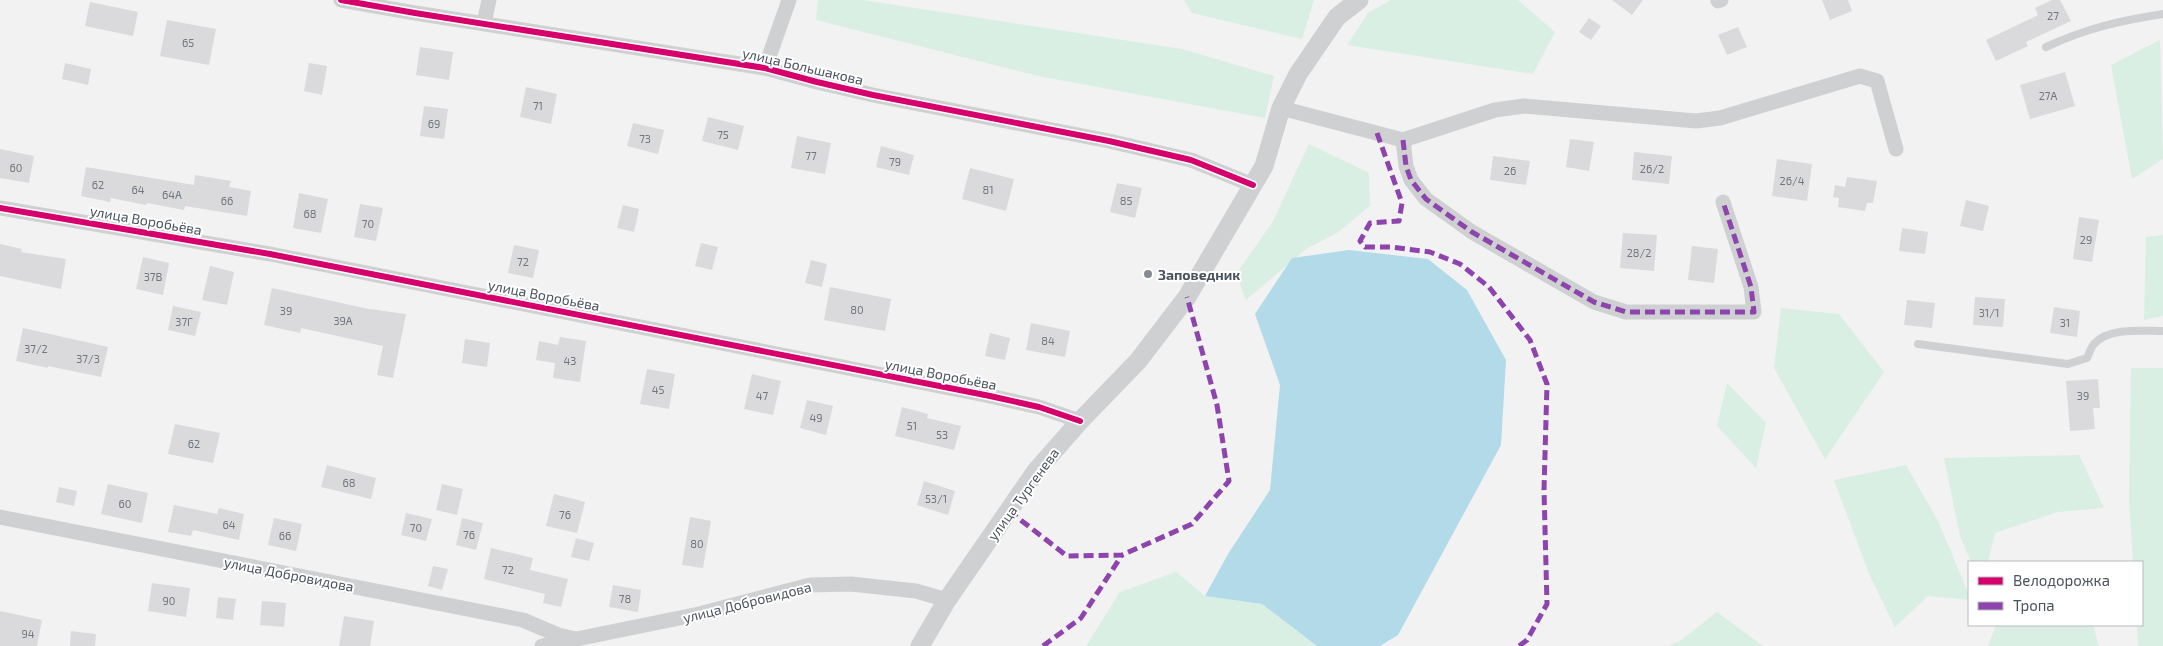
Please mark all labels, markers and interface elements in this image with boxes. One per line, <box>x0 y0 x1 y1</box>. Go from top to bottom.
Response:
house number: 27 <box>2047 9 2059 22</box>
house number: 65 <box>182 36 194 49</box>
street label: улица Большакова <box>741 44 865 88</box>
house number: 27А <box>2039 89 2057 102</box>
house number: 71 <box>533 99 543 112</box>
house number: 69 <box>428 117 440 130</box>
house number: 75 <box>717 128 729 141</box>
house number: 73 <box>639 132 651 145</box>
house number: 77 <box>805 149 817 162</box>
house number: 79 <box>889 155 901 168</box>
house number: 60 <box>10 161 22 174</box>
house number: 26/2 <box>1640 162 1664 175</box>
house number: 26 <box>1504 164 1516 177</box>
house number: 26/4 <box>1780 174 1805 187</box>
house number: 62 <box>92 178 104 191</box>
house number: 64 <box>131 183 145 196</box>
house number: 81 <box>982 183 994 196</box>
house number: 64А <box>162 188 182 201</box>
house number: 66 <box>221 194 233 207</box>
house number: 85 <box>1120 194 1132 207</box>
street label: улица Воробьёва <box>89 202 203 238</box>
house number: 68 <box>304 207 316 220</box>
house number: 70 <box>362 217 374 230</box>
house number: 29 <box>2080 233 2092 246</box>
house number: 28/2 <box>1627 246 1651 259</box>
house number: 72 <box>517 255 529 268</box>
place label: Заповедник <box>1158 266 1240 283</box>
marker: Заповедник <box>1142 268 1154 280</box>
house number: 37В <box>144 270 162 283</box>
street label: улица Воробьёва <box>487 276 601 314</box>
house number: 80 <box>850 303 864 316</box>
house number: 39 <box>280 304 292 317</box>
house number: 31/1 <box>1979 306 1999 319</box>
house number: 39А <box>333 314 353 327</box>
house number: 37Г <box>175 315 193 328</box>
house number: 31 <box>2060 316 2070 329</box>
house number: 84 <box>1041 334 1055 347</box>
house number: 37/2 <box>24 342 48 355</box>
house number: 37/3 <box>76 352 100 365</box>
house number: 43 <box>564 354 576 367</box>
street label: улица Воробьёва <box>884 355 998 393</box>
house number: 45 <box>652 383 664 396</box>
house number: 47 <box>756 389 769 402</box>
house number: 39 <box>2077 389 2089 402</box>
house number: 49 <box>809 411 823 424</box>
house number: 51 <box>907 419 917 432</box>
house number: 53 <box>936 428 948 441</box>
house number: 62 <box>188 437 200 450</box>
street label: улица Тургенева <box>984 444 1062 544</box>
house number: 68 <box>343 476 355 489</box>
house number: 53/1 <box>925 492 947 505</box>
house number: 60 <box>119 497 131 510</box>
house number: 76 <box>559 508 571 521</box>
house number: 64 <box>222 518 236 531</box>
house number: 70 <box>410 521 422 534</box>
house number: 76 <box>463 528 475 541</box>
house number: 66 <box>279 529 291 542</box>
house number: 80 <box>690 537 704 550</box>
street label: улица Добровидова <box>223 553 355 595</box>
legend <box>1968 561 2143 626</box>
house number: 72 <box>502 563 514 576</box>
text: Велодорожка <box>2013 571 2110 589</box>
street label: улица Добровидова <box>681 578 813 626</box>
house number: 78 <box>619 592 631 605</box>
house number: 90 <box>163 594 175 607</box>
text: Тропа <box>2013 596 2055 614</box>
house number: 94 <box>21 627 35 640</box>

